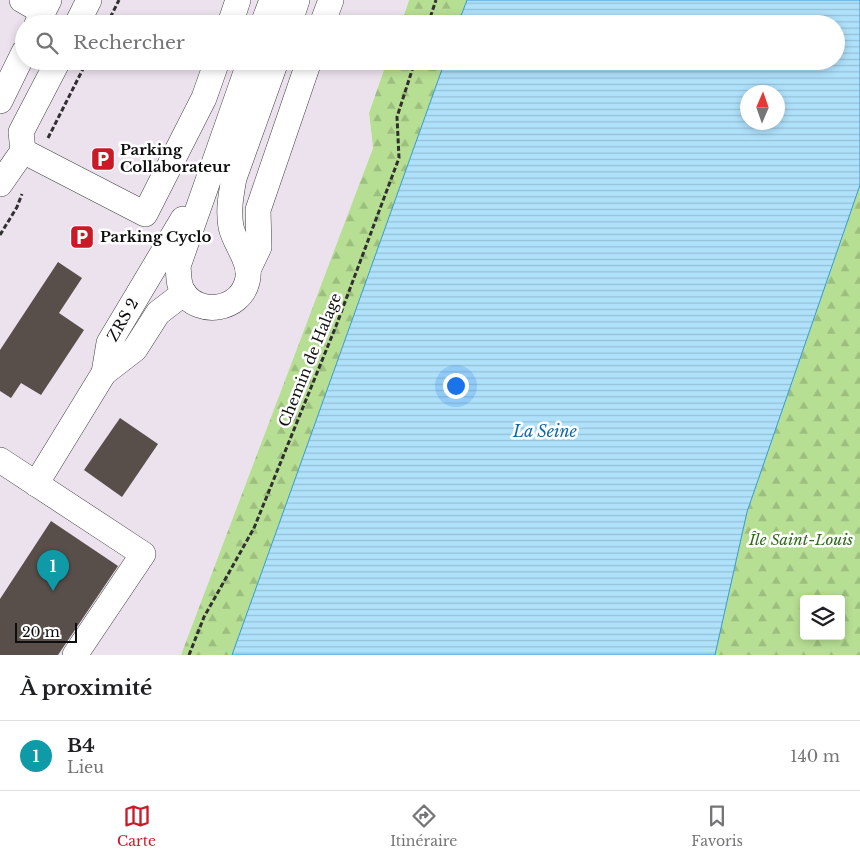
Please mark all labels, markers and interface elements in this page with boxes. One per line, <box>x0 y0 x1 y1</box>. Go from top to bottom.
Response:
search box <box>15 15 845 70</box>
icon: search <box>33 29 61 57</box>
text: Rechercher <box>73 31 185 54</box>
north arrow <box>740 85 785 130</box>
place label: Parking Collaborateur <box>120 140 231 176</box>
parking icon: Parking Collaborateur <box>90 146 116 172</box>
parking icon: Parking Cyclo <box>69 224 95 250</box>
place label: Parking Cyclo <box>100 227 211 246</box>
street label: Chemin de Halage <box>274 290 345 430</box>
street label: ZRS 2 <box>103 295 142 345</box>
your location <box>443 373 469 399</box>
water label: La Seine <box>512 421 578 441</box>
park label: Île Saint-Louis <box>748 530 853 549</box>
pin: 1 <box>37 550 69 591</box>
map controls <box>800 595 845 640</box>
button: layers <box>800 595 845 640</box>
scale bar <box>15 620 78 643</box>
text: 20 m <box>22 623 60 641</box>
text: À proximité <box>20 675 152 701</box>
text: B4 <box>67 734 95 757</box>
text: 1 <box>33 746 39 766</box>
text: 140 m <box>790 746 840 766</box>
text: Lieu <box>67 757 104 777</box>
tab: Carte <box>117 802 156 850</box>
tab: Itinéraire <box>390 802 457 850</box>
tab: Favoris <box>691 802 743 850</box>

